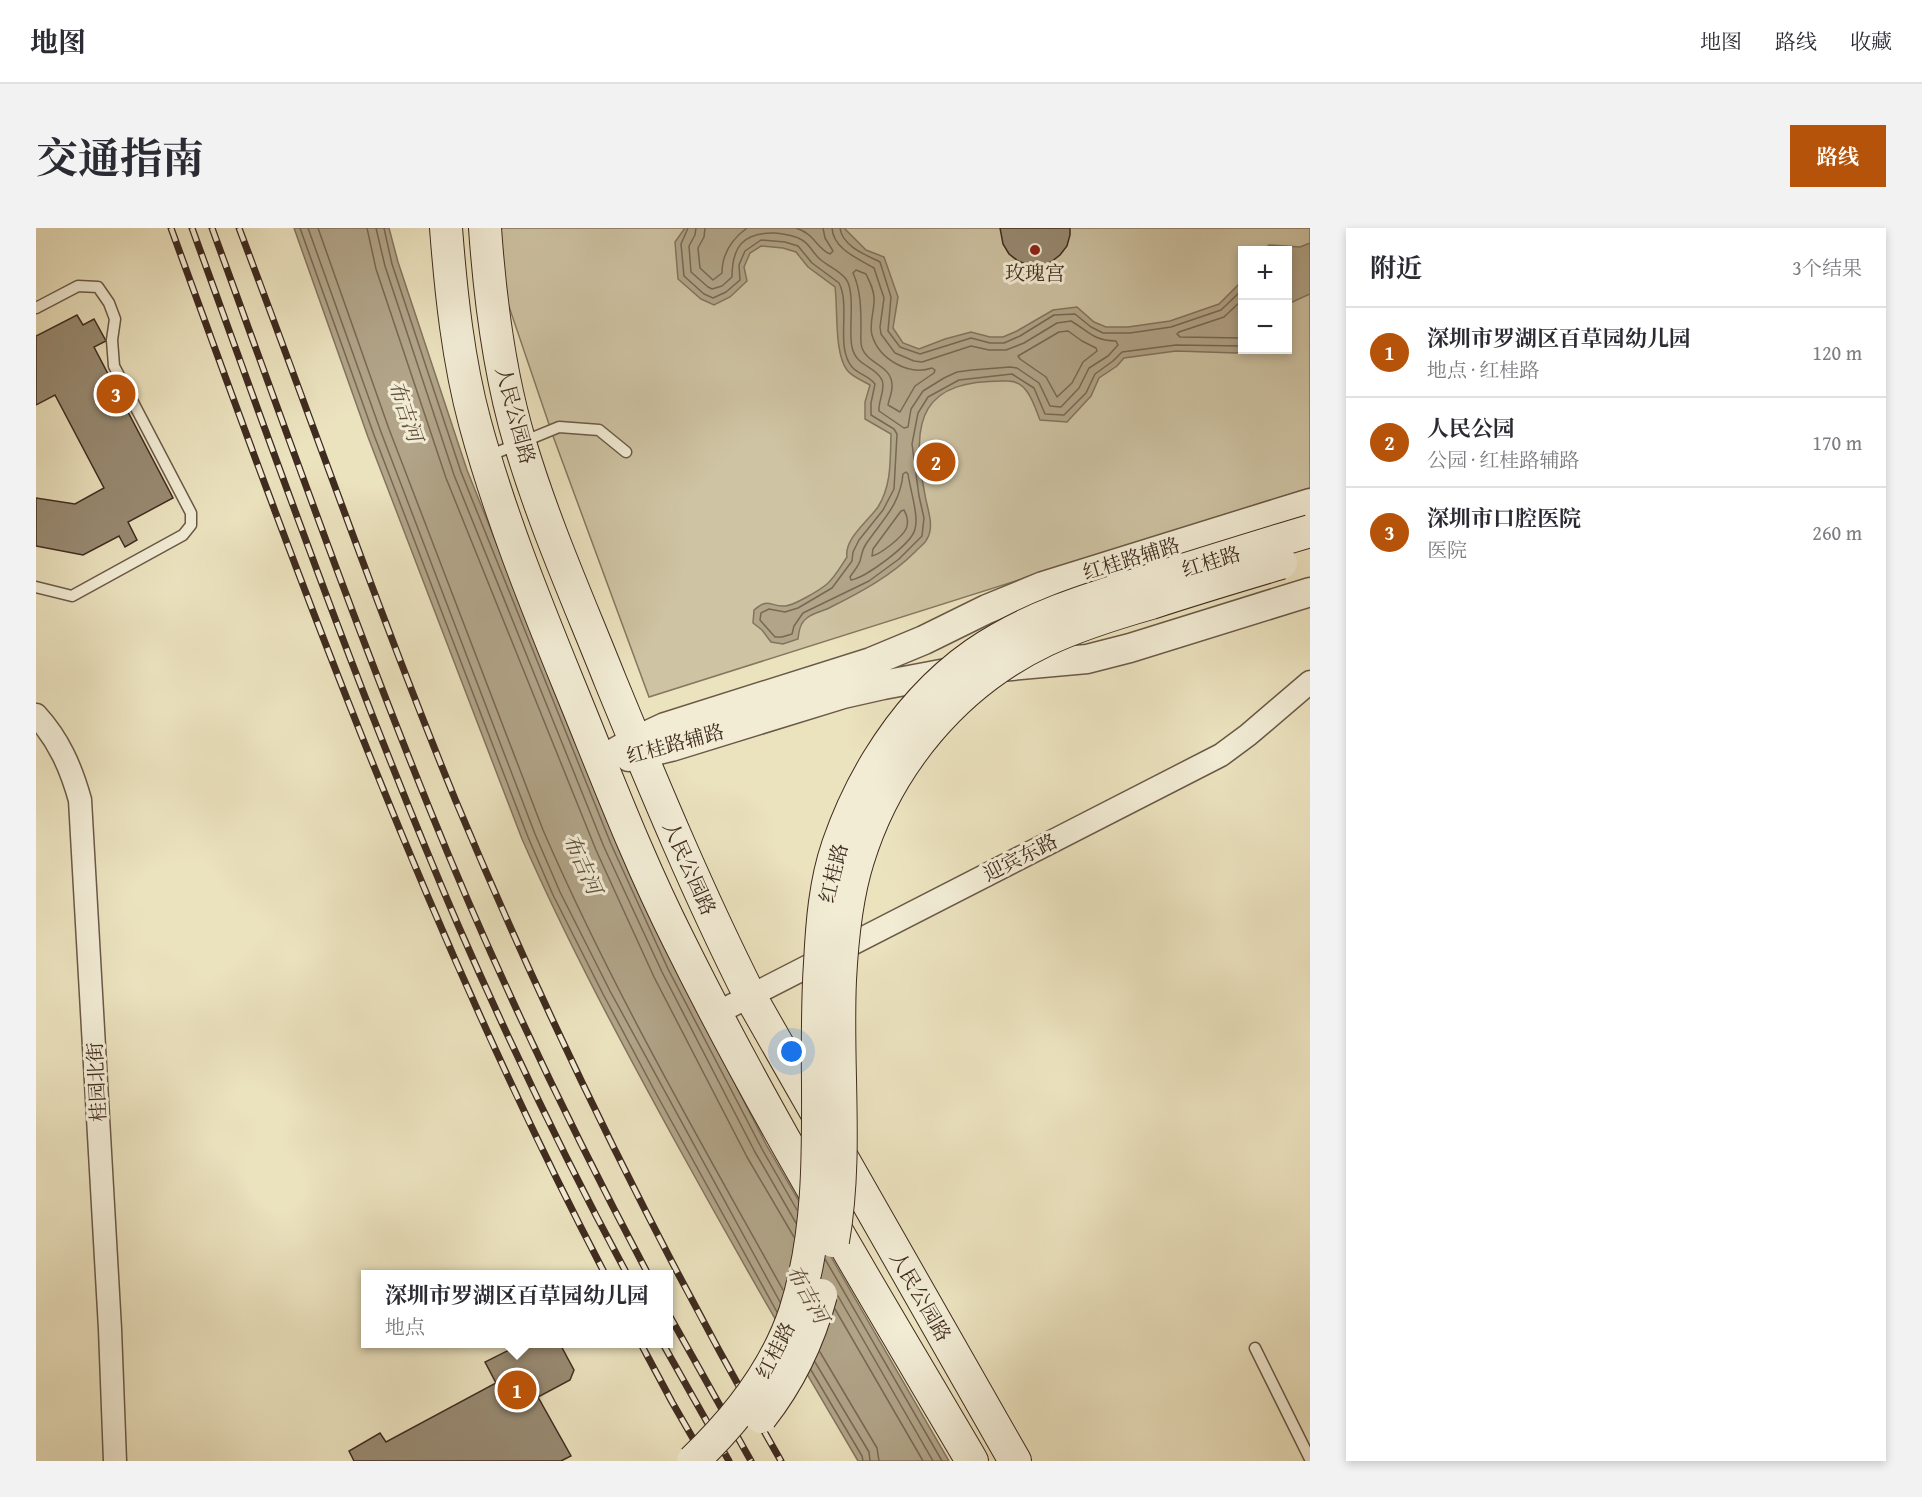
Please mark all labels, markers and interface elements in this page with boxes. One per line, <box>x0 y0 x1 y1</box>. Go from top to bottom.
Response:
text: 地图 <box>30 21 86 62</box>
text: 地图 <box>1700 26 1742 57</box>
text: 路线 <box>1775 26 1817 57</box>
text: 收藏 <box>1850 26 1892 57</box>
button: 路线 <box>1790 125 1886 187</box>
text: 交通指南 <box>36 127 204 188</box>
marker: 玫瑰宫 <box>1028 243 1042 257</box>
map controls <box>1238 246 1292 354</box>
button: + <box>1238 246 1292 300</box>
text: 附近 <box>1370 248 1422 287</box>
text: 3个结果 <box>1792 253 1862 282</box>
place label: 玫瑰宫 <box>1005 258 1065 287</box>
button: − <box>1238 300 1292 354</box>
text: 深圳市罗湖区百草园幼儿园 <box>1427 322 1691 354</box>
text: 1 <box>1384 338 1395 367</box>
text: 120 m <box>1812 338 1862 367</box>
text: 地点 · 红桂路 <box>1427 355 1539 384</box>
street label: 人民公园路 <box>489 363 543 467</box>
pin: 3 <box>96 372 136 416</box>
water label: 布吉河 <box>381 376 432 450</box>
text: 人民公园 <box>1427 412 1515 444</box>
text: 2 <box>1384 428 1395 457</box>
text: 170 m <box>1812 428 1862 457</box>
pin: 2 <box>916 440 956 484</box>
text: 公园 · 红桂路辅路 <box>1427 445 1579 474</box>
text: 深圳市口腔医院 <box>1427 502 1581 534</box>
text: 3 <box>1384 518 1395 547</box>
text: 260 m <box>1812 518 1862 547</box>
street label: 红桂路辅路 <box>1079 530 1183 586</box>
text: 医院 <box>1427 535 1467 564</box>
street label: 红桂路 <box>1178 538 1244 584</box>
street label: 红桂路辅路 <box>623 716 727 770</box>
street label: 人民公园路 <box>656 816 724 920</box>
street label: 迎宾东路 <box>978 826 1062 888</box>
water label: 布吉河 <box>556 829 612 903</box>
street label: 红桂路 <box>812 840 854 906</box>
your location <box>777 1037 806 1066</box>
street label: 桂园北街 <box>79 1041 113 1123</box>
street label: 人民公园路 <box>883 1245 959 1347</box>
water label: 布吉河 <box>779 1259 839 1333</box>
popup <box>361 1270 673 1348</box>
text: 深圳市罗湖区百草园幼儿园 <box>385 1279 649 1311</box>
text: 地点 <box>385 1312 425 1341</box>
street label: 红桂路 <box>748 1317 802 1383</box>
pin: 1 <box>498 1368 536 1412</box>

